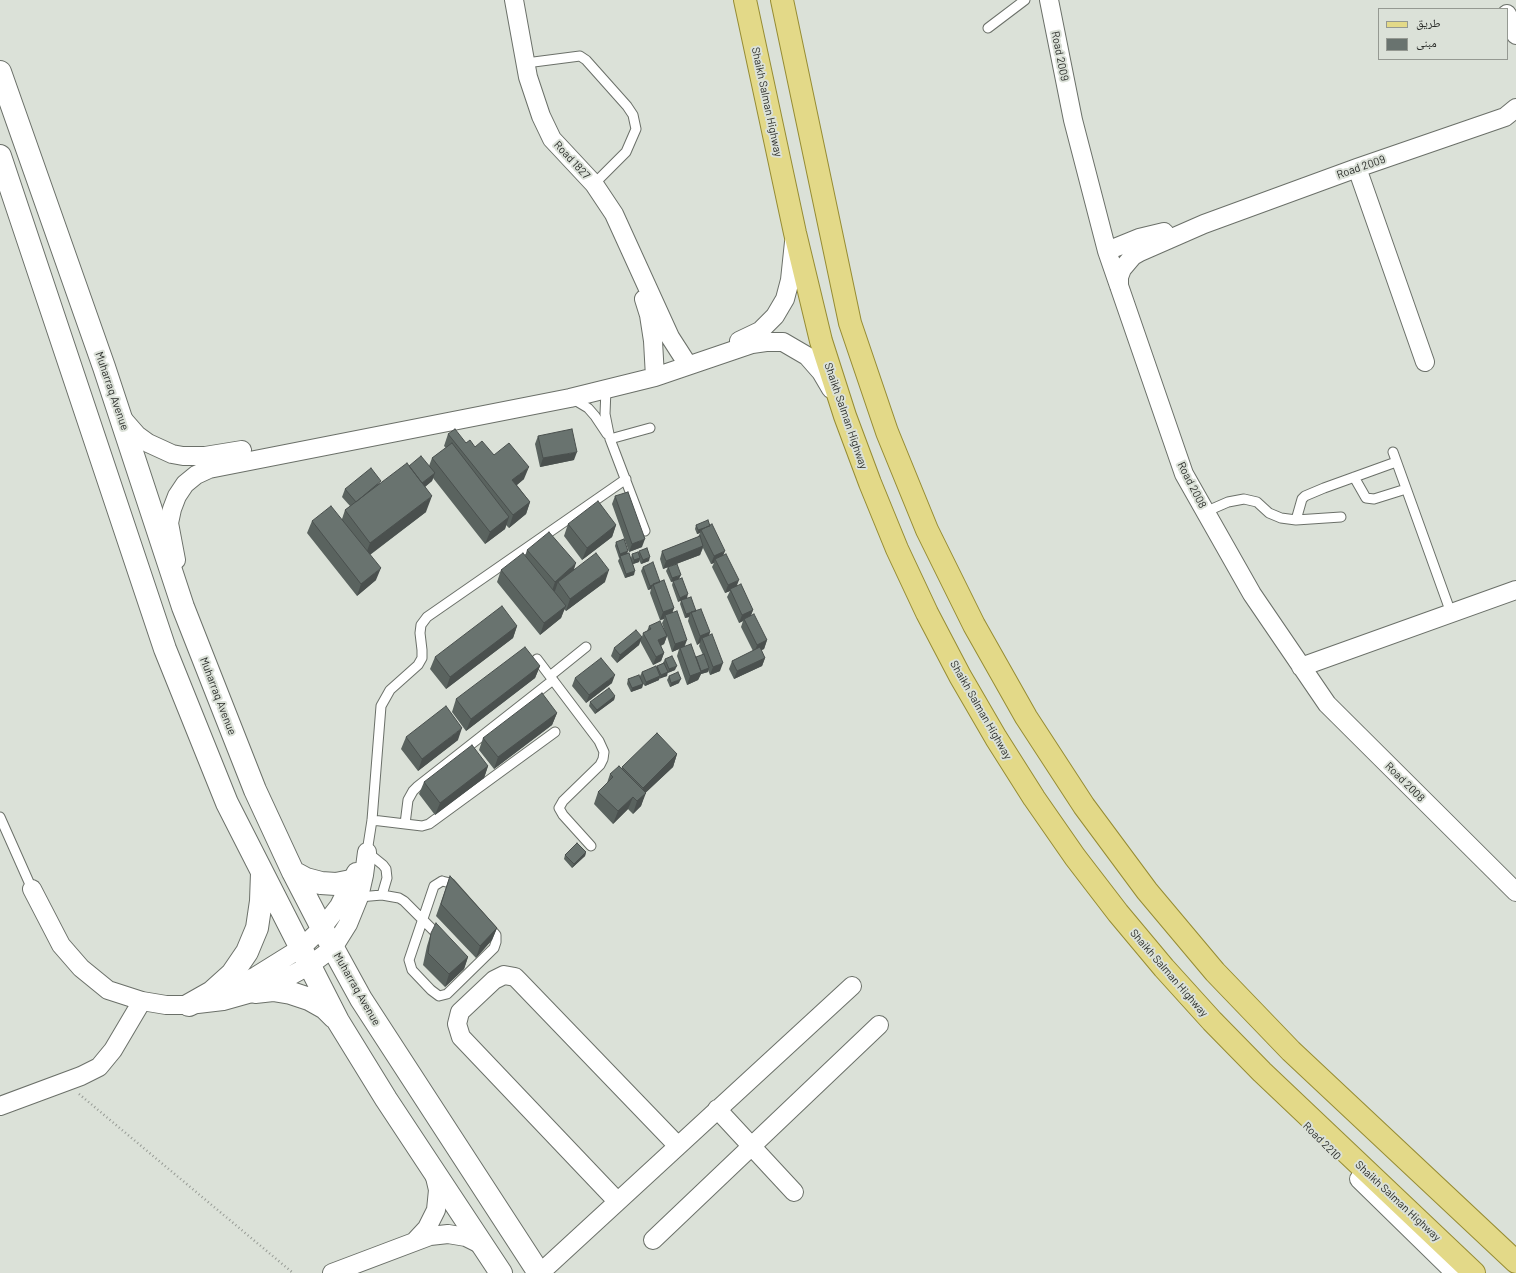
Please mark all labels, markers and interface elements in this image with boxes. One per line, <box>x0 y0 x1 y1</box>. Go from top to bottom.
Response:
legend <box>1378 8 1508 60</box>
text: طريق <box>1416 15 1441 29</box>
street label: Road 2009 <box>1049 30 1071 82</box>
text: مبنى <box>1416 35 1437 49</box>
street label: Shaikh Salman Highway <box>749 46 785 158</box>
street label: Road 1827 <box>551 138 593 182</box>
street label: Road 2009 <box>1335 153 1387 181</box>
street label: Muharraq Avenue <box>92 350 132 432</box>
street label: Shaikh Salman Highway <box>822 361 870 471</box>
street label: Road 2008 <box>1175 459 1209 511</box>
street label: Muharraq Avenue <box>197 655 239 737</box>
street label: Shaikh Salman Highway <box>947 658 1015 762</box>
street label: Road 2008 <box>1382 759 1428 805</box>
street label: Shaikh Salman Highway <box>1127 926 1211 1020</box>
street label: Muharraq Avenue <box>331 950 383 1028</box>
street label: Road 2210 <box>1300 1119 1344 1163</box>
street label: Shaikh Salman Highway <box>1353 1158 1443 1244</box>

